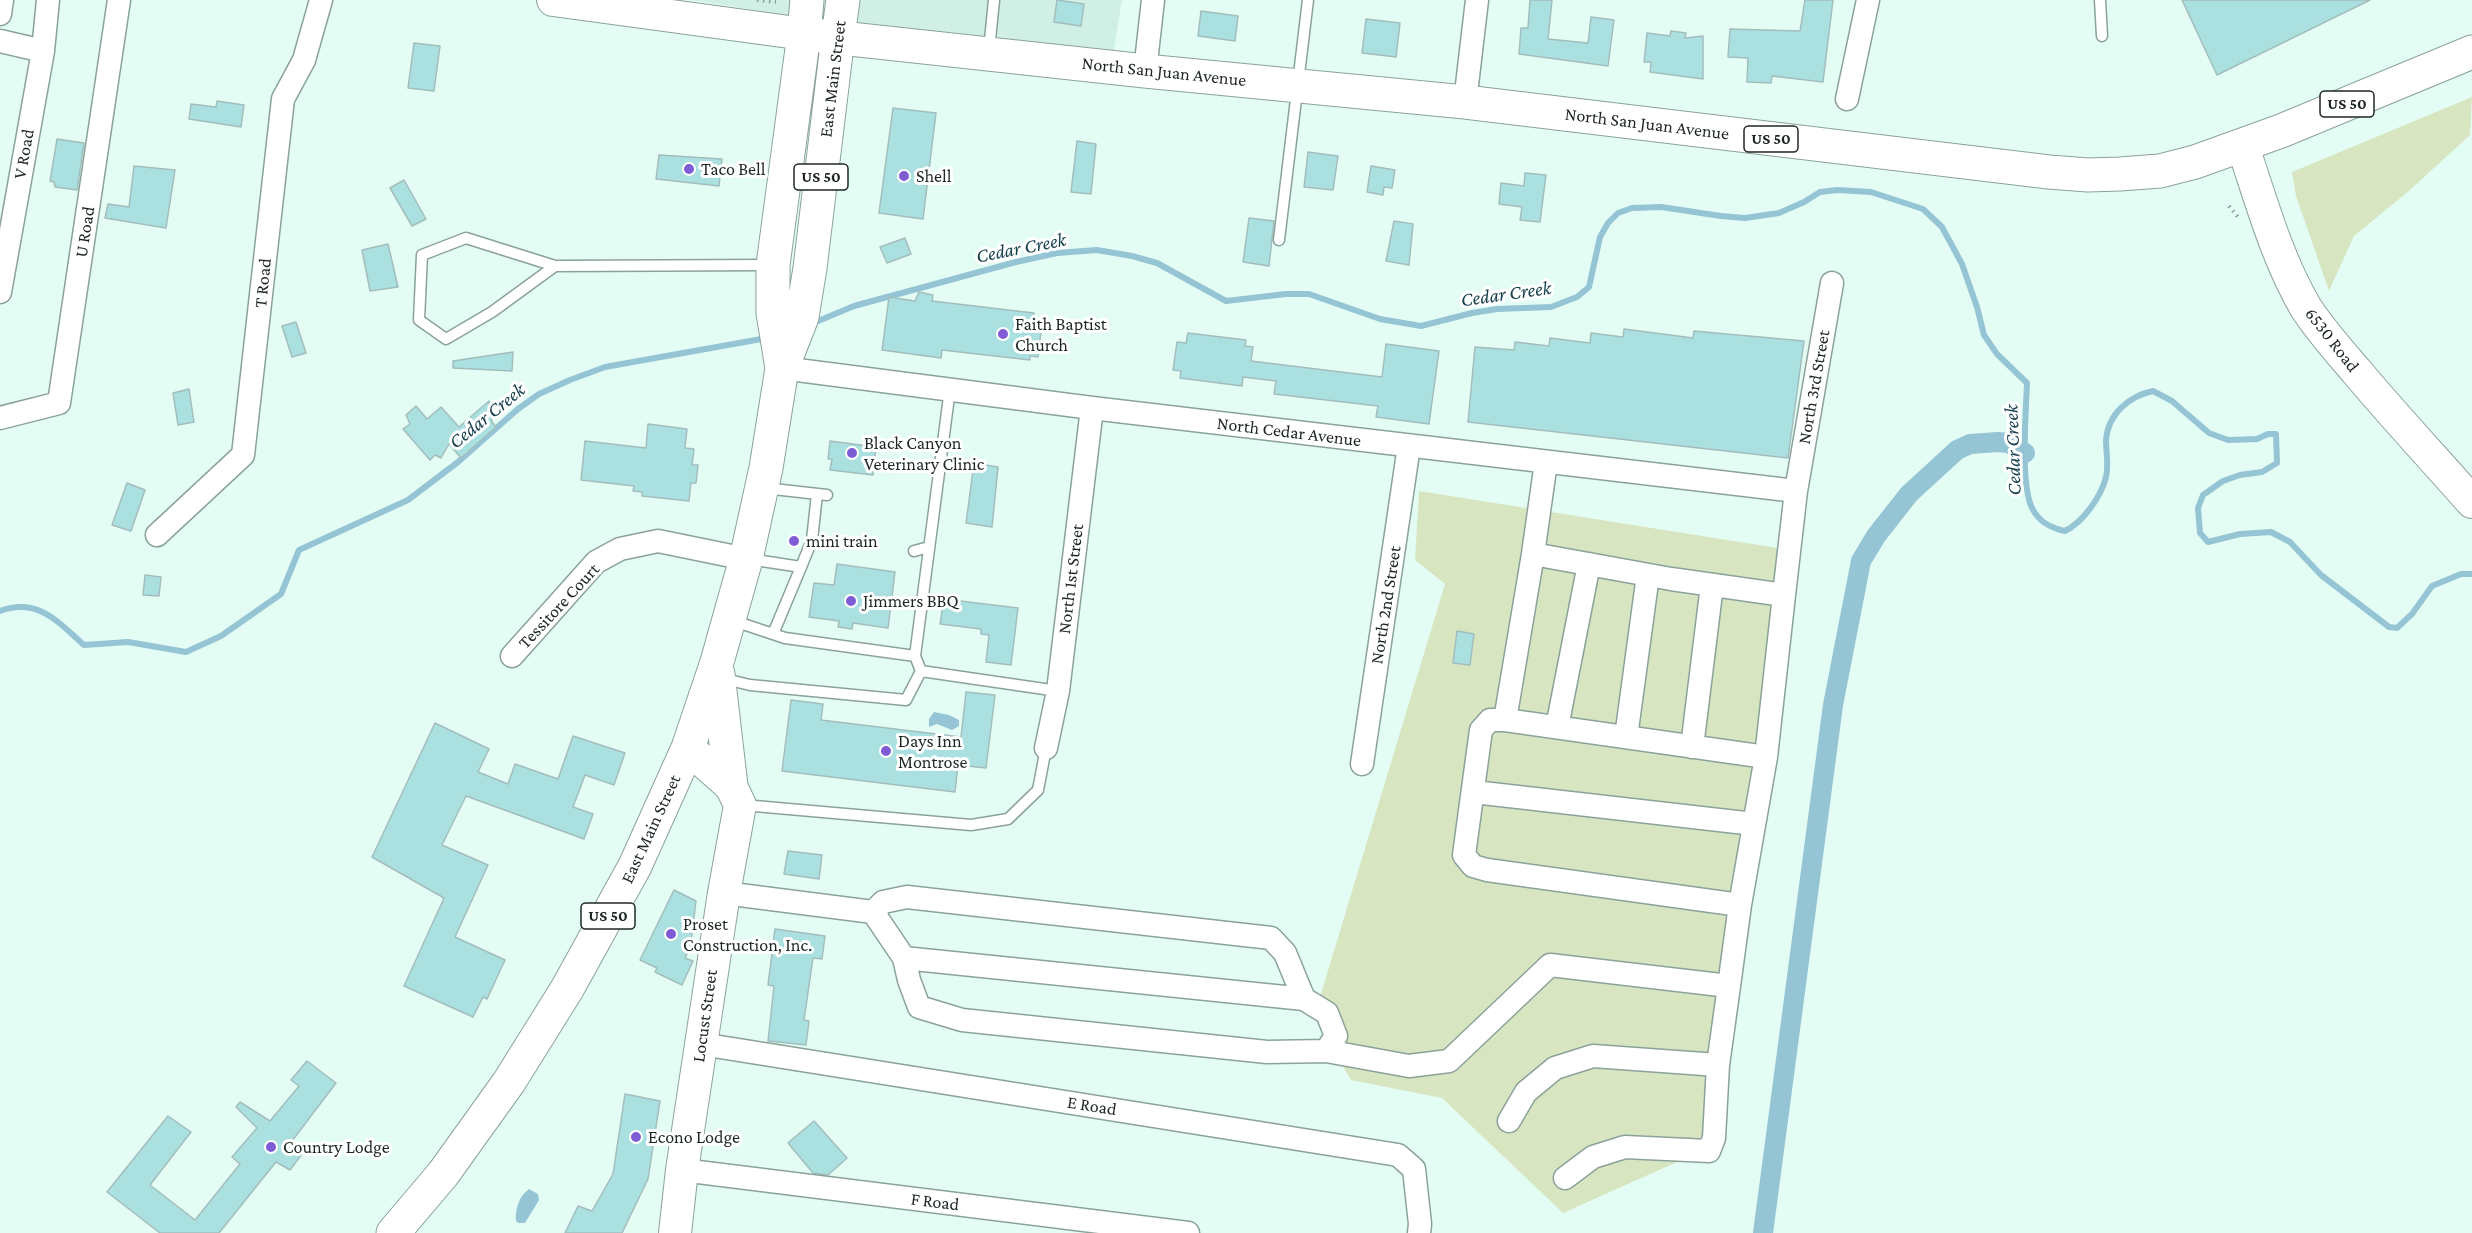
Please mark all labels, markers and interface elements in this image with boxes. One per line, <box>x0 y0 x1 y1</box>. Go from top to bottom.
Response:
street label: East Main Street <box>815 19 851 139</box>
street label: North San Juan Avenue <box>1081 53 1247 91</box>
road number: US 50 <box>2320 91 2374 117</box>
street label: North San Juan Avenue <box>1564 103 1730 145</box>
road number: US 50 <box>1744 126 1798 152</box>
street label: V Road <box>9 127 39 181</box>
place label: Taco Bell <box>701 158 765 180</box>
marker: Taco Bell <box>682 162 696 176</box>
road number: US 50 <box>794 164 848 190</box>
place label: Shell <box>916 165 951 187</box>
marker: Shell <box>897 169 911 183</box>
street label: U Road <box>70 205 100 259</box>
water label: Cedar Creek <box>974 228 1068 268</box>
street label: T Road <box>250 257 276 309</box>
water label: Cedar Creek <box>1459 276 1553 312</box>
street label: 6530 Road <box>2300 304 2364 376</box>
place label: Faith Baptist Church <box>1015 313 1107 356</box>
marker: Faith Baptist Church <box>996 327 1010 341</box>
street label: North 3rd Street <box>1793 328 1835 446</box>
water label: Cedar Creek <box>444 378 530 454</box>
water label: Cedar Creek <box>1999 404 2027 496</box>
street label: North Cedar Avenue <box>1216 412 1362 452</box>
place label: Black Canyon Veterinary Clinic <box>864 432 984 474</box>
marker: Black Canyon Veterinary Clinic <box>845 446 859 460</box>
street label: North 1st Street <box>1054 523 1088 635</box>
place label: mini train <box>806 530 878 552</box>
marker: mini train <box>787 534 801 548</box>
street label: North 2nd Street <box>1366 544 1406 666</box>
street label: Tessitore Court <box>514 559 604 653</box>
place label: Jimmers BBQ <box>863 590 958 612</box>
marker: Jimmers BBQ <box>844 594 858 608</box>
place label: Days Inn Montrose <box>898 730 967 772</box>
marker: Days Inn Montrose <box>879 744 893 758</box>
street label: East Main Street <box>616 771 686 887</box>
road number: US 50 <box>581 903 635 929</box>
place label: Proset Construction, Inc. <box>683 913 812 956</box>
marker: Proset Construction, Inc. <box>664 927 678 941</box>
street label: Locust Street <box>688 968 722 1064</box>
street label: E Road <box>1066 1091 1118 1121</box>
place label: Econo Lodge <box>648 1126 740 1148</box>
marker: Econo Lodge <box>629 1130 643 1144</box>
place label: Country Lodge <box>283 1136 390 1158</box>
marker: Country Lodge <box>264 1140 278 1154</box>
street label: F Road <box>909 1188 961 1216</box>

